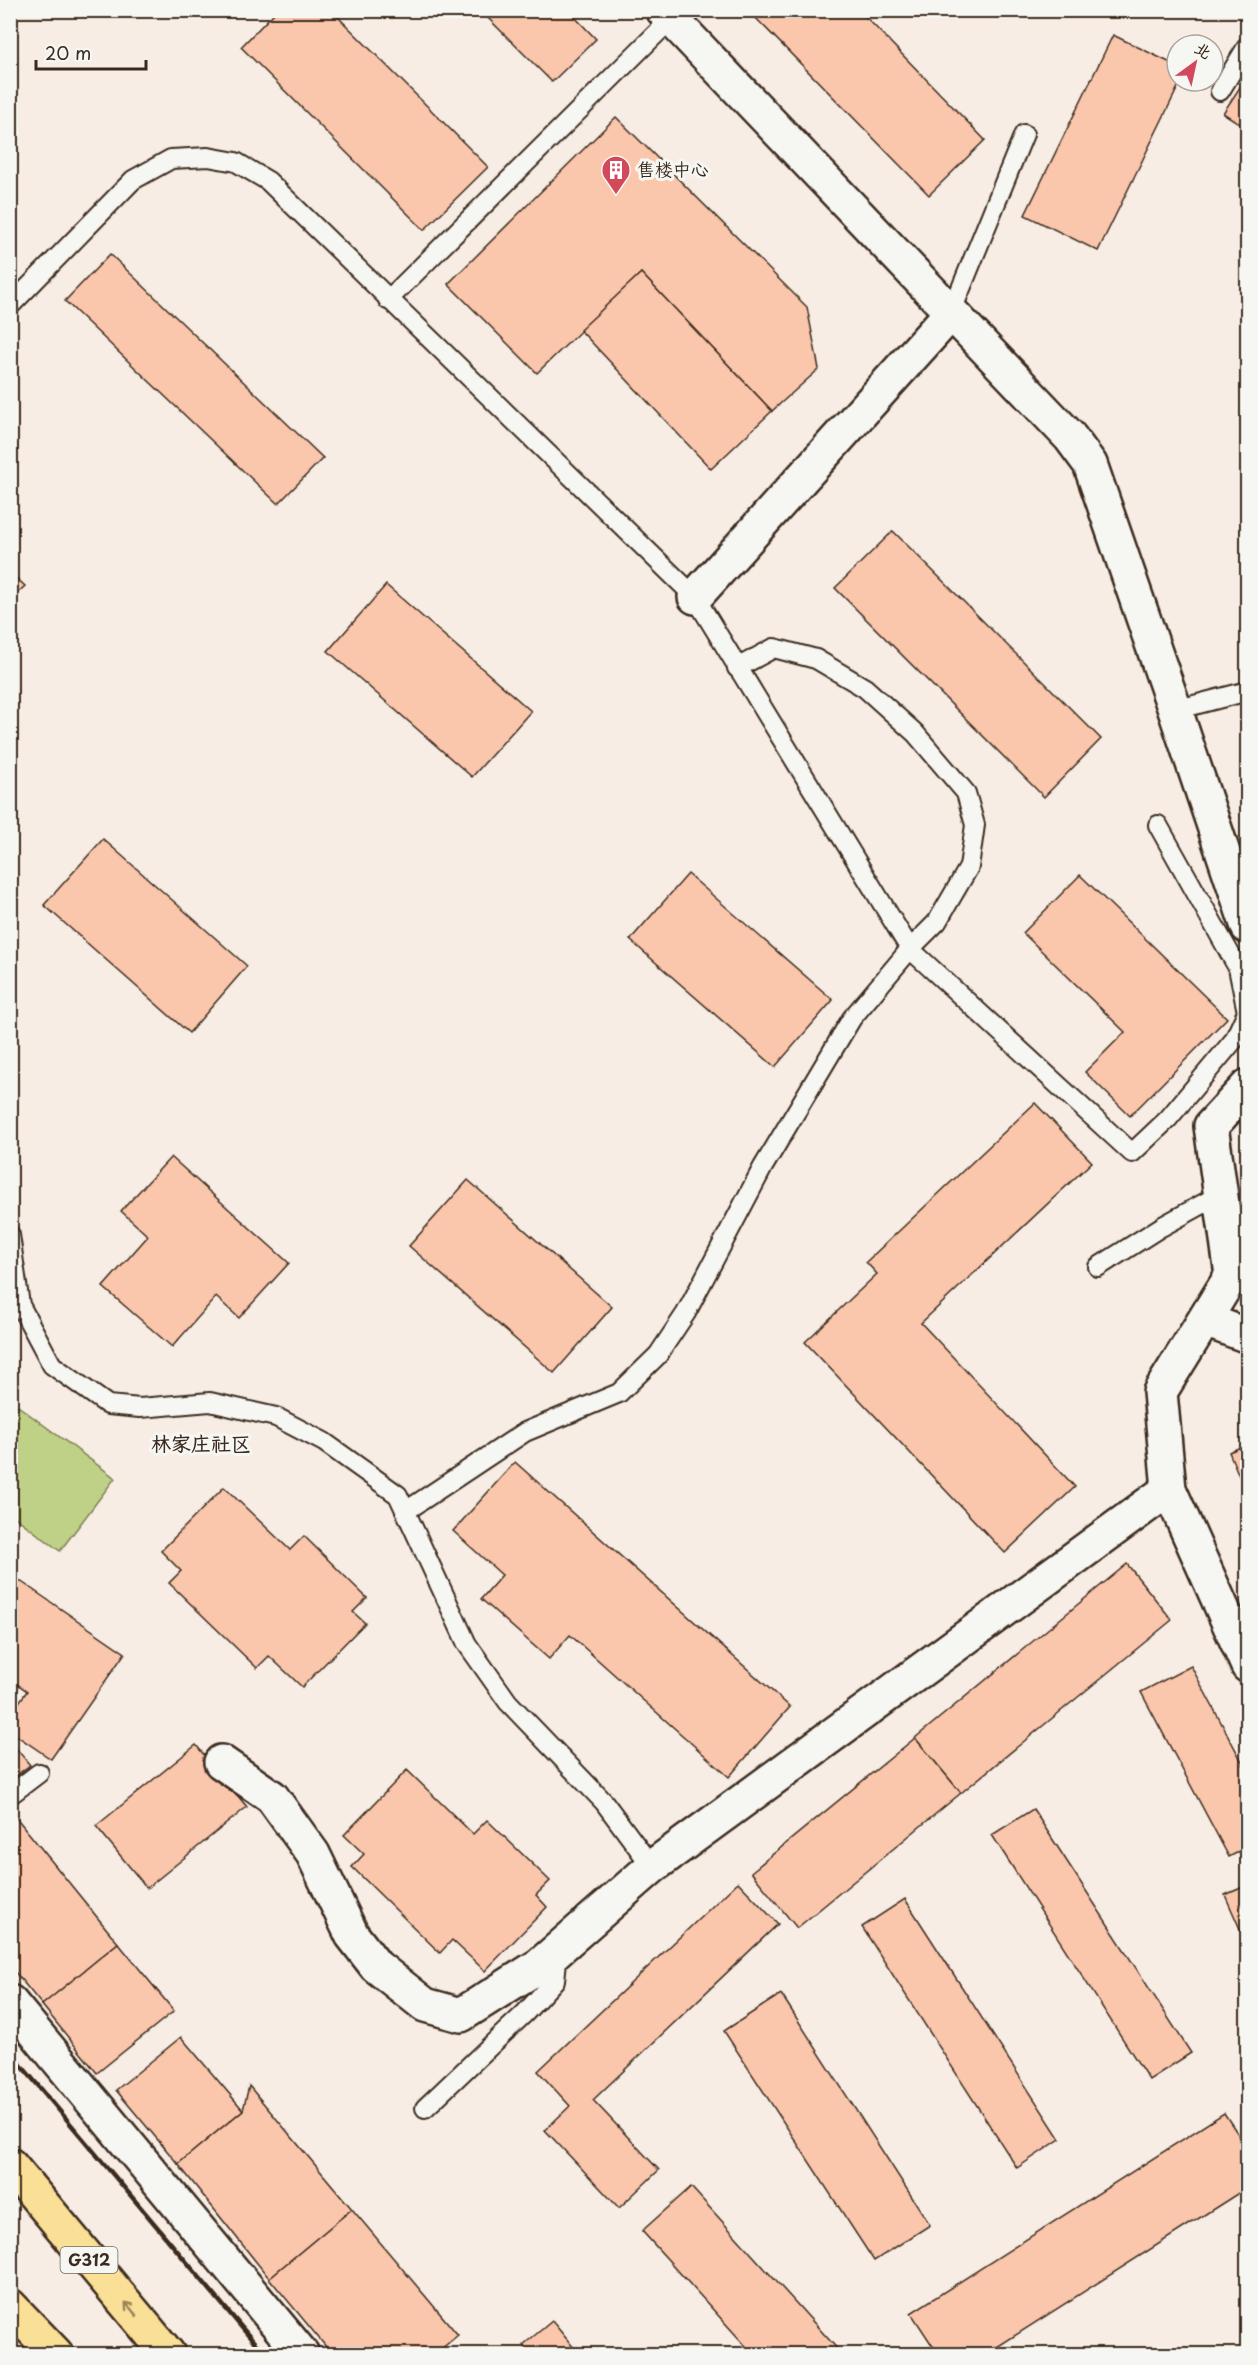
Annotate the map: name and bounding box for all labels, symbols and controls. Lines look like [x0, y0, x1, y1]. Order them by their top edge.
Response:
scale bar [36, 33, 146, 71]
north arrow [1165, 33, 1225, 93]
text: 北 [1190, 35, 1217, 64]
text: 20 m [45, 39, 91, 66]
building icon: 售楼中心 [600, 154, 632, 196]
place label: 售楼中心 [637, 155, 709, 182]
district label: 林家庄社区 [151, 1428, 251, 1458]
road number: G312 [60, 2247, 118, 2273]
one-way arrow [124, 2302, 137, 2318]

